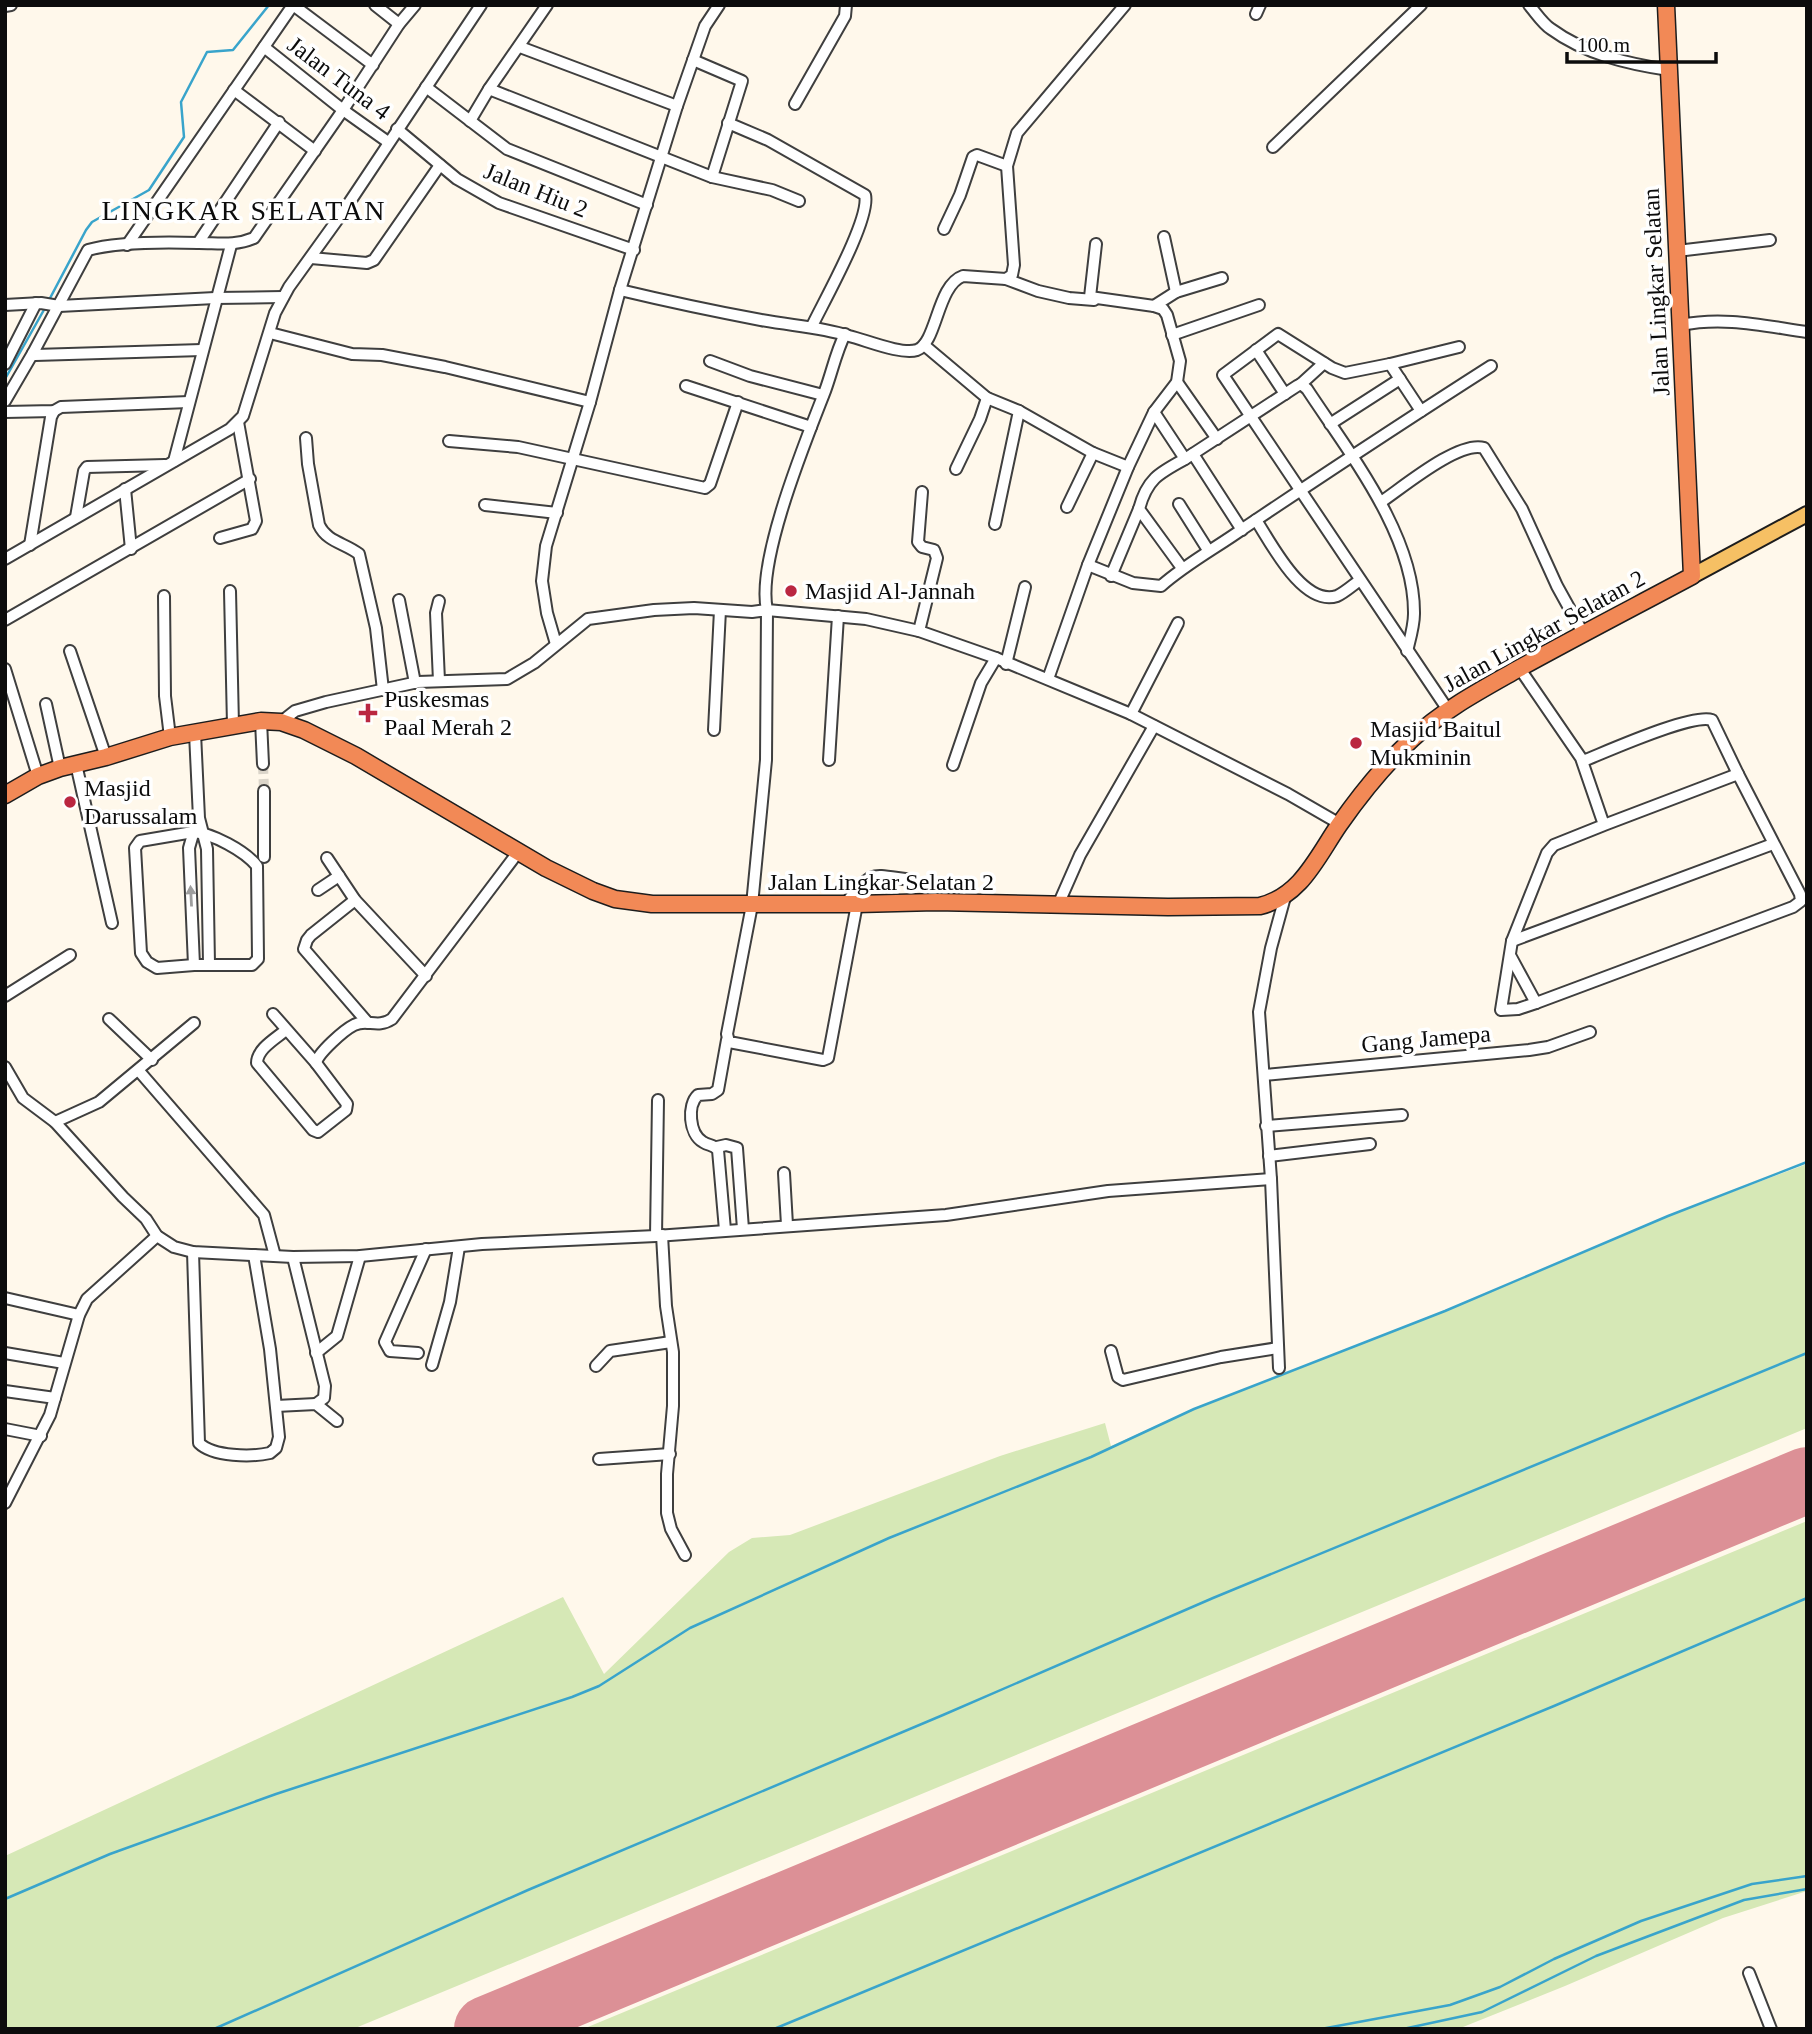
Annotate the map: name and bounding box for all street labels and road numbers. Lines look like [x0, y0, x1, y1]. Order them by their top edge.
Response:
street label: Jalan Tuna 4 [283, 31, 395, 125]
street label: Jalan Hiu 2 [480, 157, 592, 223]
street label: Jalan Lingkar Selatan [1638, 187, 1674, 397]
street label: Jalan Lingkar Selatan 2 [1439, 565, 1649, 697]
street label: Jalan Lingkar Selatan 2 [768, 869, 994, 895]
street label: Gang Jamepa [1360, 1020, 1492, 1058]

